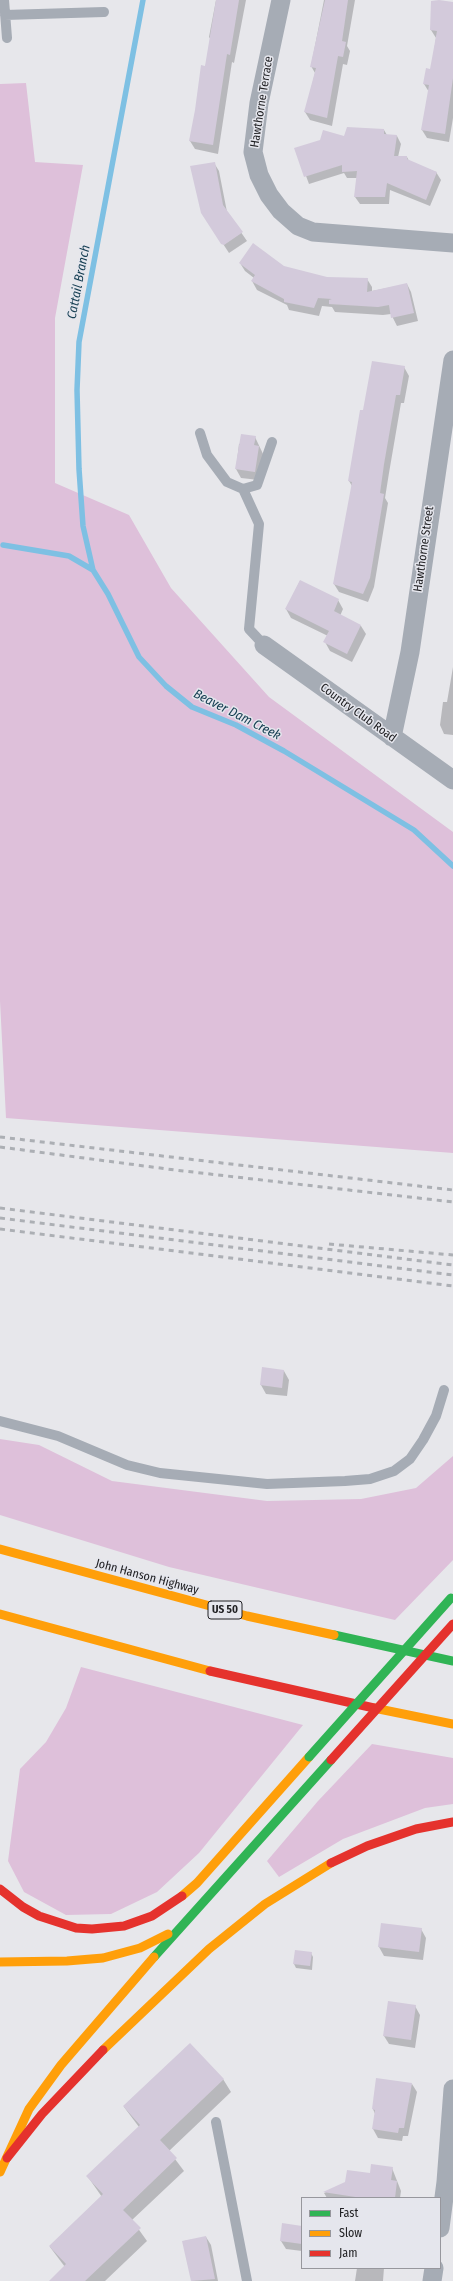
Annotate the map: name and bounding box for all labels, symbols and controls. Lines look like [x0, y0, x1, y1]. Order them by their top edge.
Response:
street label: Hawthorne Terrace [248, 55, 276, 149]
water label: Cattail Branch [64, 244, 94, 320]
street label: Hawthorne Street [411, 505, 437, 593]
street label: Country Club Road [317, 681, 399, 745]
water label: Beaver Dam Creek [191, 686, 283, 744]
street label: John Hanson Highway [94, 1556, 200, 1598]
road number: US 50 [208, 1601, 242, 1619]
legend [301, 2197, 441, 2269]
text: Fast [339, 2206, 358, 2220]
text: Slow [339, 2226, 362, 2240]
text: Jam [339, 2246, 357, 2260]

